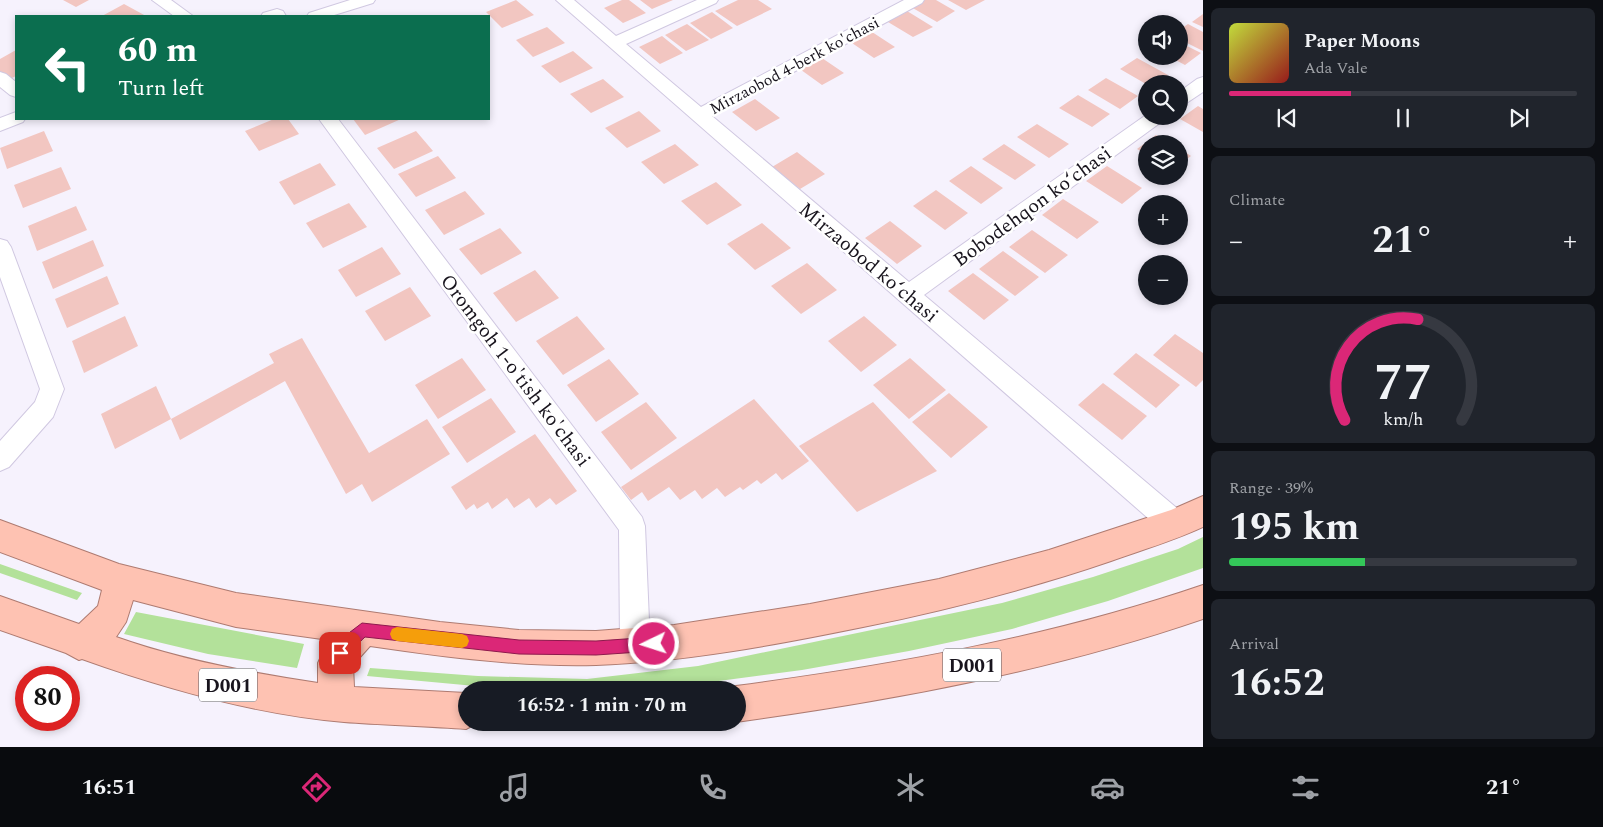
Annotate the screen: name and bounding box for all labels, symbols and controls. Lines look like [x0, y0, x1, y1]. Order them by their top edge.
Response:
street label: Mirzaobod 4-berk ko'chasi [705, 11, 884, 121]
map controls [1138, 15, 1188, 305]
button: sound [1138, 15, 1188, 65]
text: 60 m [118, 24, 198, 77]
text: Paper Moons [1304, 27, 1420, 56]
icon: left [35, 35, 100, 100]
text: Ada Vale [1304, 56, 1368, 80]
text: Turn left [118, 72, 204, 105]
button: search [1138, 75, 1188, 125]
icon: previous [1273, 104, 1301, 132]
icon: pause [1389, 104, 1417, 132]
icon: next [1505, 104, 1533, 132]
button: layers [1138, 135, 1188, 185]
street label: Bobodehqon koʻchasi [947, 139, 1118, 275]
text: Climate [1229, 188, 1285, 212]
street label: Mirzaobod koʻchasi [792, 195, 945, 330]
button: + [1138, 195, 1188, 245]
text: 21° [1372, 212, 1434, 270]
text: − [1229, 220, 1243, 263]
text: + [1563, 220, 1577, 263]
button: − [1138, 255, 1188, 305]
street label: Oromgoh 1-o'tish ko'chasi [433, 268, 598, 473]
text: 77 [1374, 344, 1432, 423]
text: km/h [1383, 406, 1423, 433]
text: Range · 39% [1229, 476, 1313, 500]
text: 195 km [1229, 499, 1360, 557]
position arrow [627, 617, 679, 669]
pin [319, 632, 361, 674]
text: Arrival [1229, 632, 1279, 656]
icon: arrive [326, 639, 354, 667]
road number: D001 [943, 648, 1001, 682]
text: 16:52 [1229, 655, 1324, 713]
speed limit sign: 80 [15, 666, 80, 731]
road number: D001 [199, 668, 257, 702]
text: 16:52 · 1 min · 70 m [517, 691, 687, 720]
icon: directions [299, 770, 334, 805]
icon: music [497, 770, 532, 805]
icon: phone [695, 770, 730, 805]
icon: climate [893, 770, 928, 805]
icon: car [1090, 770, 1125, 805]
icon: filters [1288, 770, 1323, 805]
text: 16:51 [81, 771, 137, 804]
text: 21° [1486, 771, 1522, 804]

